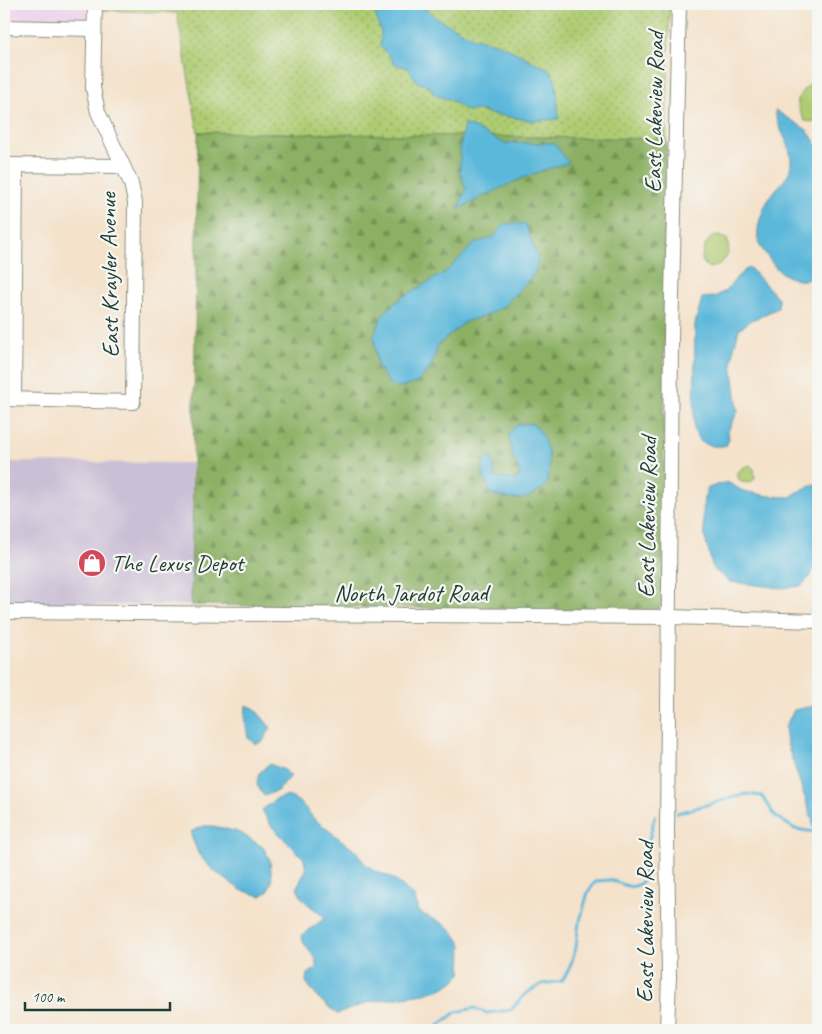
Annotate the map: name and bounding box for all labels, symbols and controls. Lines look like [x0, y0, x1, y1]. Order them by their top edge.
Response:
street label: East Lakeview Road [638, 28, 670, 193]
street label: East Krayler Avenue [93, 190, 125, 358]
street label: East Lakeview Road [631, 433, 663, 598]
shop icon: The Lexus Depot [77, 548, 107, 578]
place label: The Lexus Depot [111, 548, 246, 578]
street label: North Jardot Road [334, 578, 491, 608]
street label: East Lakeview Road [630, 838, 660, 1003]
scale bar [25, 979, 170, 1011]
text: 100 m [32, 988, 66, 1007]

